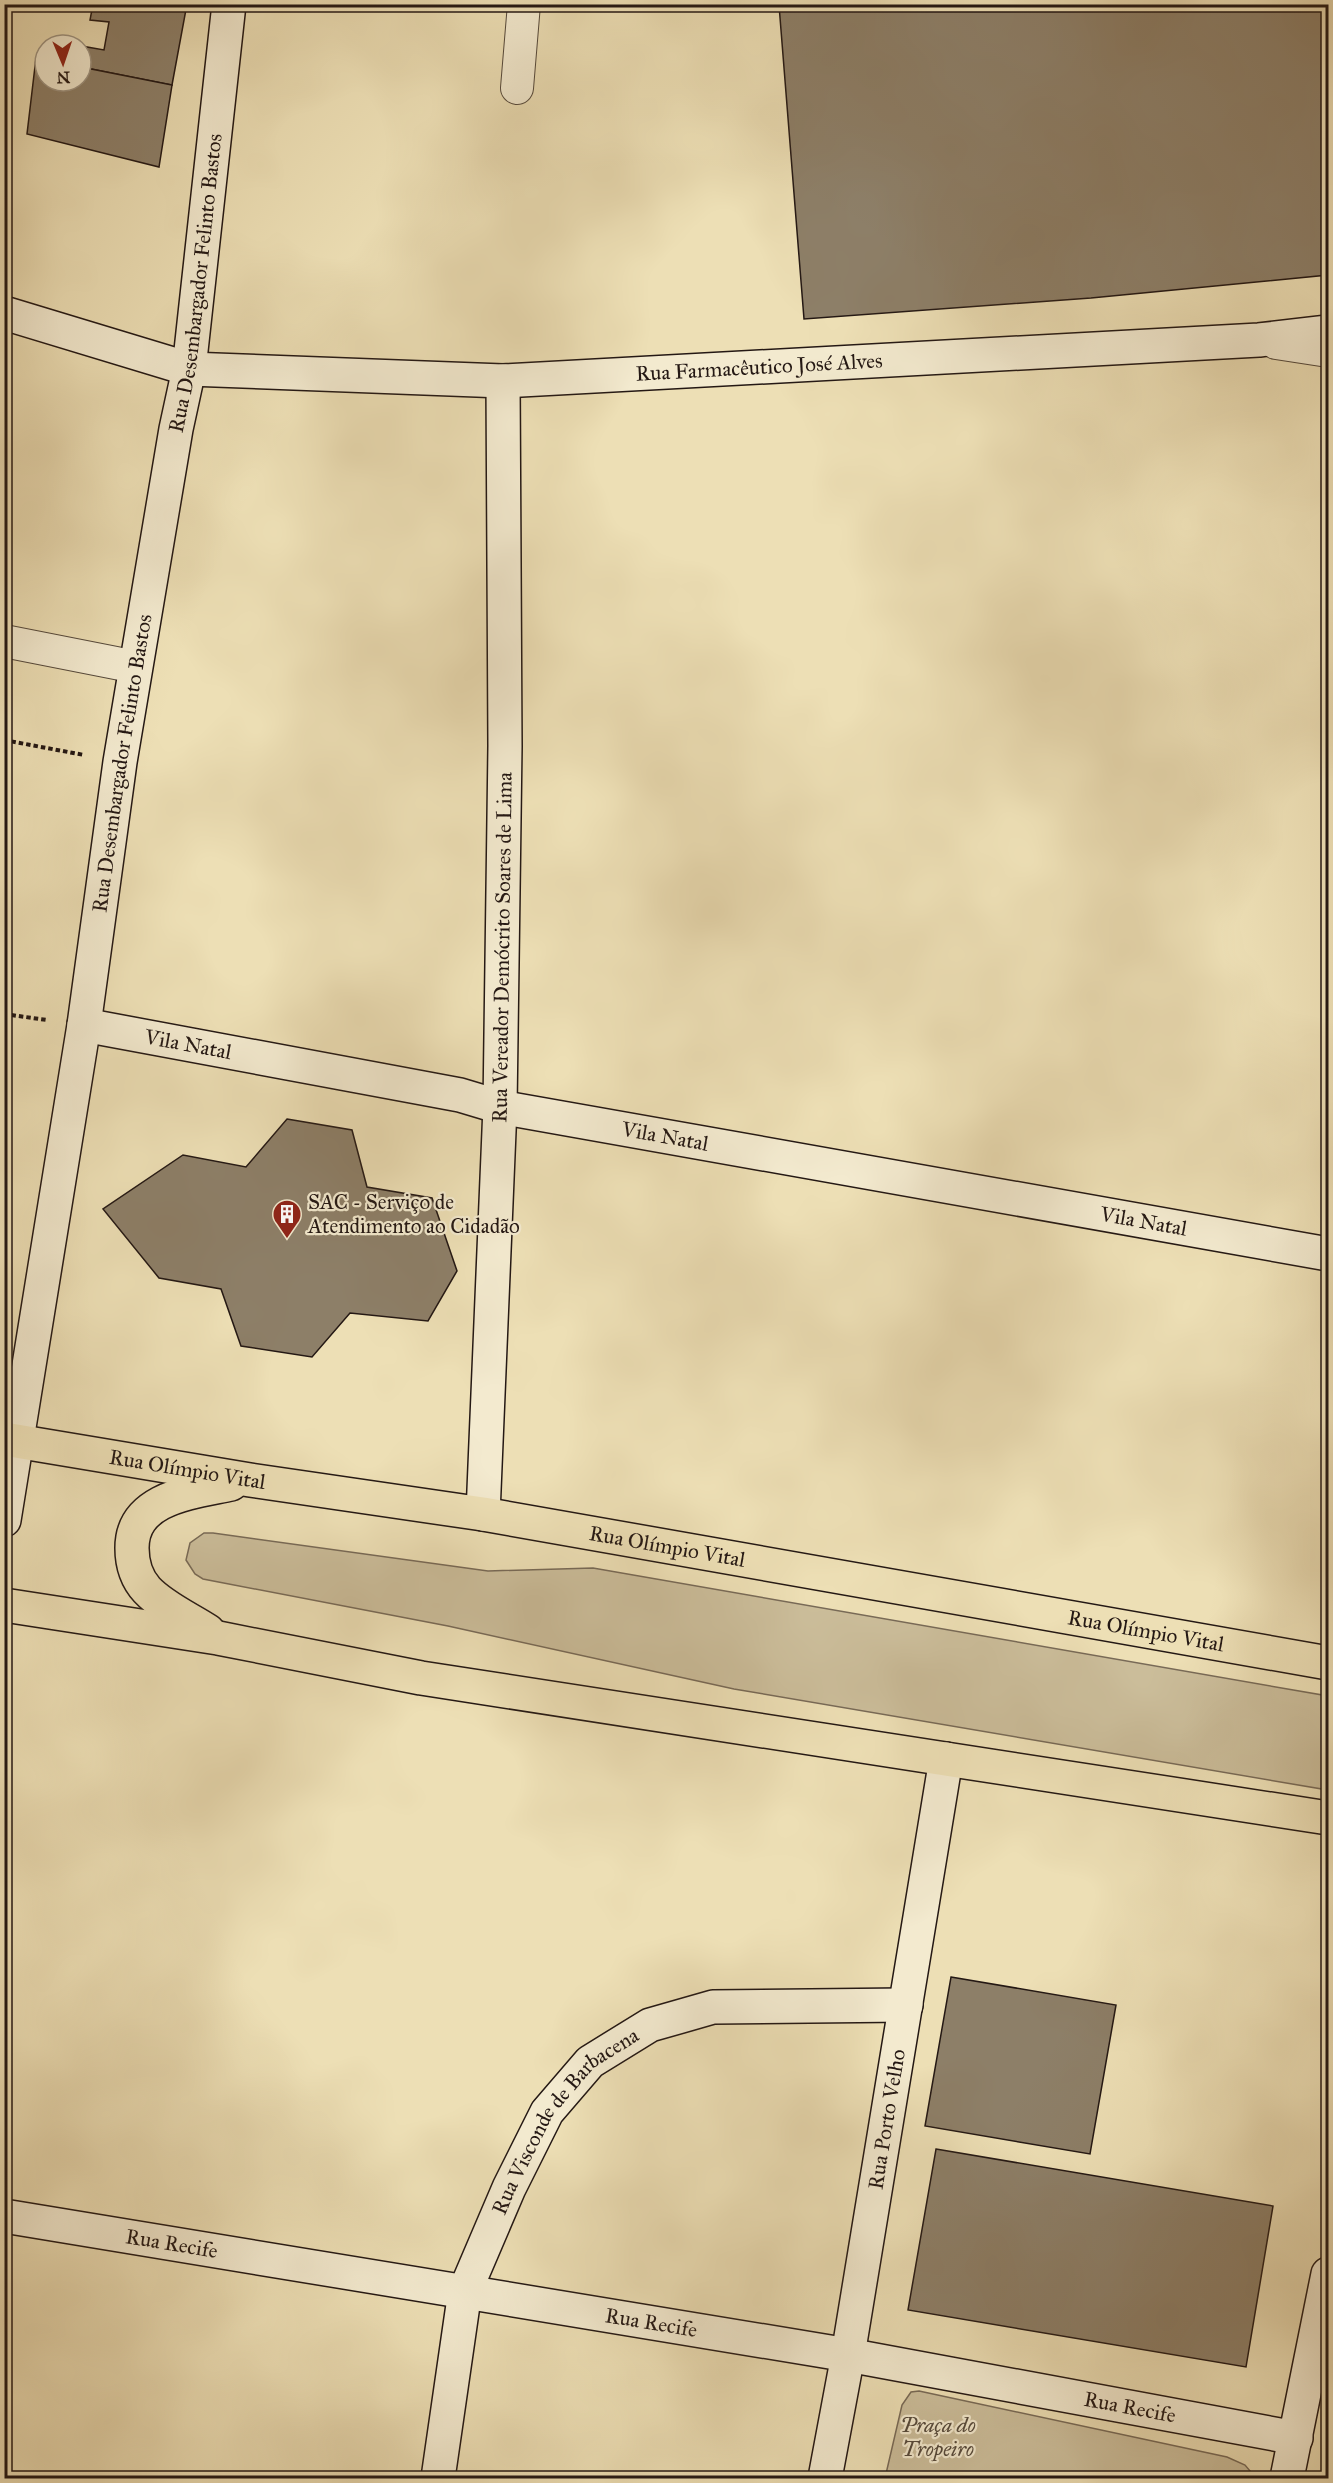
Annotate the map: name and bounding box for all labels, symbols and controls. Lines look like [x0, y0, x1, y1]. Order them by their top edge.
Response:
north arrow [33, 33, 93, 93]
text: N [56, 68, 71, 87]
street label: Rua Desembargador Felinto Bastos [163, 132, 228, 435]
street label: Rua Farmacêutico José Alves [635, 347, 883, 387]
street label: Rua Desembargador Felinto Bastos [87, 612, 158, 914]
street label: Rua Vereador Demócrito Soares de Lima [486, 772, 518, 1123]
street label: Vila Natal [142, 1023, 234, 1065]
street label: Vila Natal [619, 1116, 711, 1157]
place label: SAC - Serviço de Atendimento ao Cidadão [307, 1189, 520, 1239]
building icon: SAC - Serviço de Atendimento ao Cidadão [271, 1198, 303, 1240]
street label: Vila Natal [1097, 1201, 1189, 1242]
street label: Rua Olímpio Vital [107, 1444, 268, 1495]
street label: Rua Olímpio Vital [587, 1520, 748, 1573]
street label: Rua Olímpio Vital [1066, 1604, 1226, 1657]
street label: Rua Visconde de Barbacena [486, 2022, 644, 2219]
street label: Rua Porto Velho [862, 2047, 911, 2191]
street label: Rua Recife [124, 2223, 220, 2264]
street label: Rua Recife [603, 2302, 699, 2343]
street label: Rua Recife [1082, 2386, 1178, 2429]
park label: Praça do Tropeiro [900, 2412, 976, 2462]

